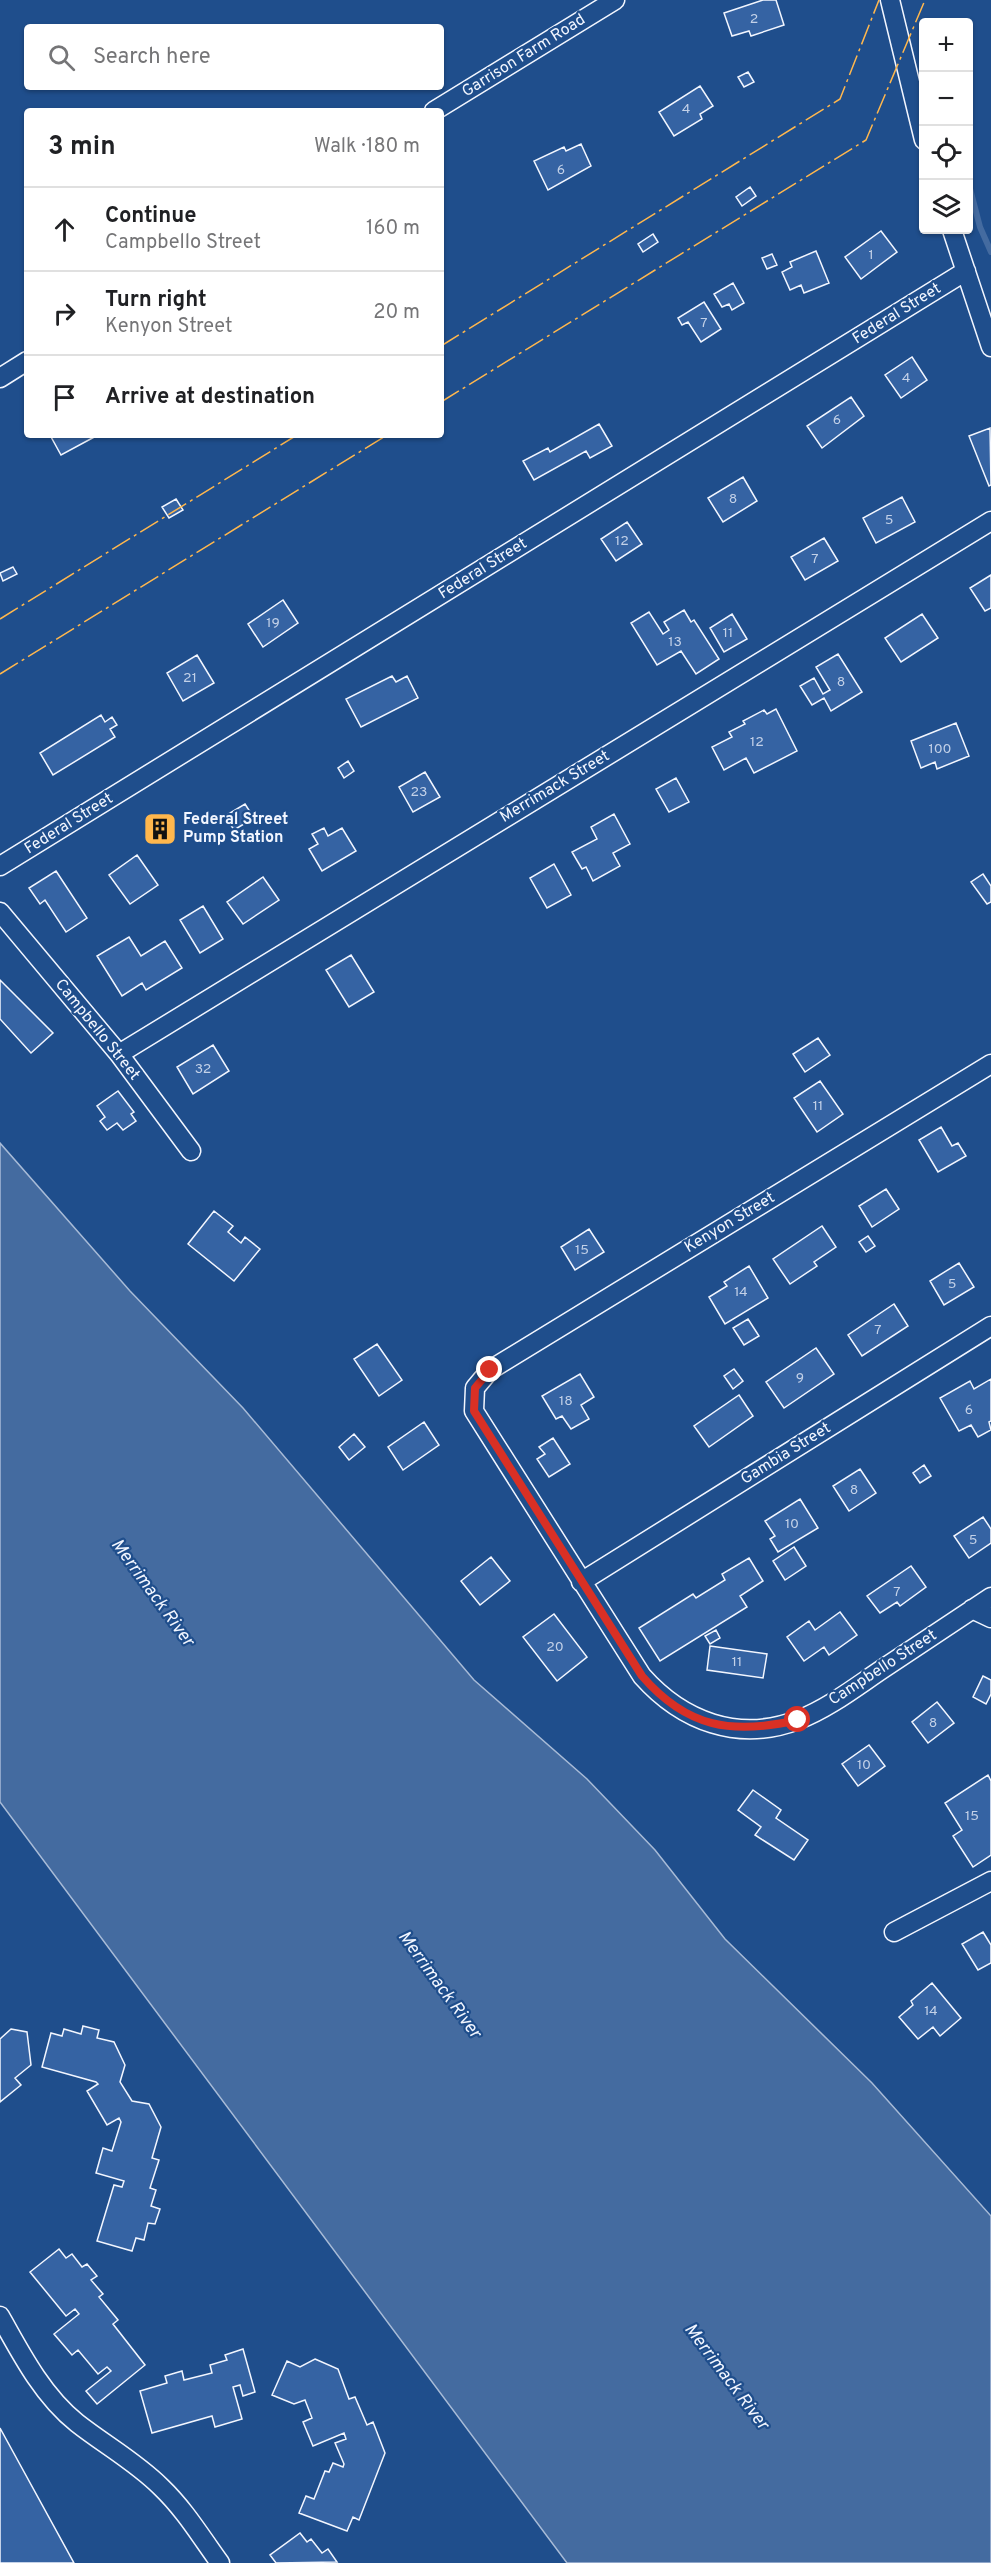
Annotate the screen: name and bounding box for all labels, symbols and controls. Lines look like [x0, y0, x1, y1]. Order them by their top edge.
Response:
street label: Garrison Farm Road [459, 10, 589, 102]
house number: 2 [750, 11, 758, 28]
map controls [919, 18, 973, 234]
button: + [919, 18, 973, 72]
search box [24, 24, 444, 90]
icon: search [45, 41, 78, 74]
text: Search here [93, 44, 211, 71]
button: − [919, 72, 973, 126]
house number: 4 [682, 101, 690, 118]
button: locate [919, 126, 973, 180]
text: 3 min [48, 131, 116, 164]
text: Walk · 180 m [314, 134, 420, 160]
house number: 6 [557, 162, 565, 179]
button: layers [919, 180, 973, 234]
text: Continue [105, 203, 196, 230]
icon: ahead [48, 213, 81, 246]
text: 160 m [366, 216, 420, 242]
text: Campbello Street [105, 230, 261, 256]
house number: 1 [868, 247, 874, 264]
street label: Federal Street [849, 279, 945, 349]
text: Turn right [105, 287, 207, 314]
icon: right [48, 297, 81, 330]
text: 20 m [373, 300, 420, 326]
text: Kenyon Street [105, 314, 232, 340]
house number: 7 [700, 315, 708, 332]
house number: 4 [902, 370, 910, 387]
icon: arrive [48, 381, 81, 414]
text: Arrive at destination [105, 384, 315, 411]
house number: 6 [833, 412, 841, 429]
house number: 8 [729, 491, 737, 508]
house number: 5 [885, 512, 893, 529]
house number: 12 [615, 533, 629, 550]
street label: Federal Street [435, 534, 531, 604]
house number: 7 [811, 551, 819, 568]
house number: 19 [266, 615, 280, 632]
house number: 11 [723, 625, 733, 642]
house number: 13 [668, 634, 682, 651]
house number: 21 [183, 670, 197, 687]
house number: 8 [837, 674, 845, 691]
house number: 12 [750, 734, 764, 751]
house number: 100 [928, 741, 952, 758]
street label: Merrimack Street [496, 746, 614, 828]
house number: 23 [411, 784, 428, 801]
street label: Federal Street [21, 789, 117, 859]
place label: Federal Street Pump Station [183, 810, 288, 848]
building icon: Federal Street Pump Station [142, 811, 178, 847]
street label: Campbello Street [50, 975, 144, 1085]
house number: 32 [195, 1061, 211, 1078]
house number: 11 [813, 1098, 823, 1115]
street label: Kenyon Street [681, 1188, 779, 1258]
house number: 15 [575, 1242, 589, 1259]
house number: 5 [948, 1276, 956, 1293]
house number: 14 [734, 1284, 748, 1301]
house number: 7 [874, 1322, 882, 1339]
route end [476, 1356, 502, 1382]
house number: 9 [796, 1370, 804, 1387]
house number: 18 [559, 1393, 573, 1410]
house number: 6 [965, 1402, 973, 1419]
street label: Gambia Street [737, 1418, 835, 1490]
house number: 8 [850, 1482, 858, 1499]
house number: 10 [785, 1516, 799, 1533]
house number: 5 [969, 1532, 977, 1549]
water label: Merrimack River [105, 1535, 200, 1653]
house number: 7 [893, 1584, 901, 1601]
street label: Campbello Street [825, 1626, 941, 1710]
house number: 20 [546, 1639, 564, 1656]
house number: 11 [732, 1654, 742, 1671]
route start [784, 1706, 810, 1732]
house number: 8 [929, 1715, 937, 1732]
house number: 10 [857, 1757, 871, 1774]
house number: 15 [965, 1808, 979, 1825]
water label: Merrimack River [392, 1927, 487, 2045]
house number: 14 [924, 2003, 938, 2020]
water label: Merrimack River [678, 2319, 775, 2437]

